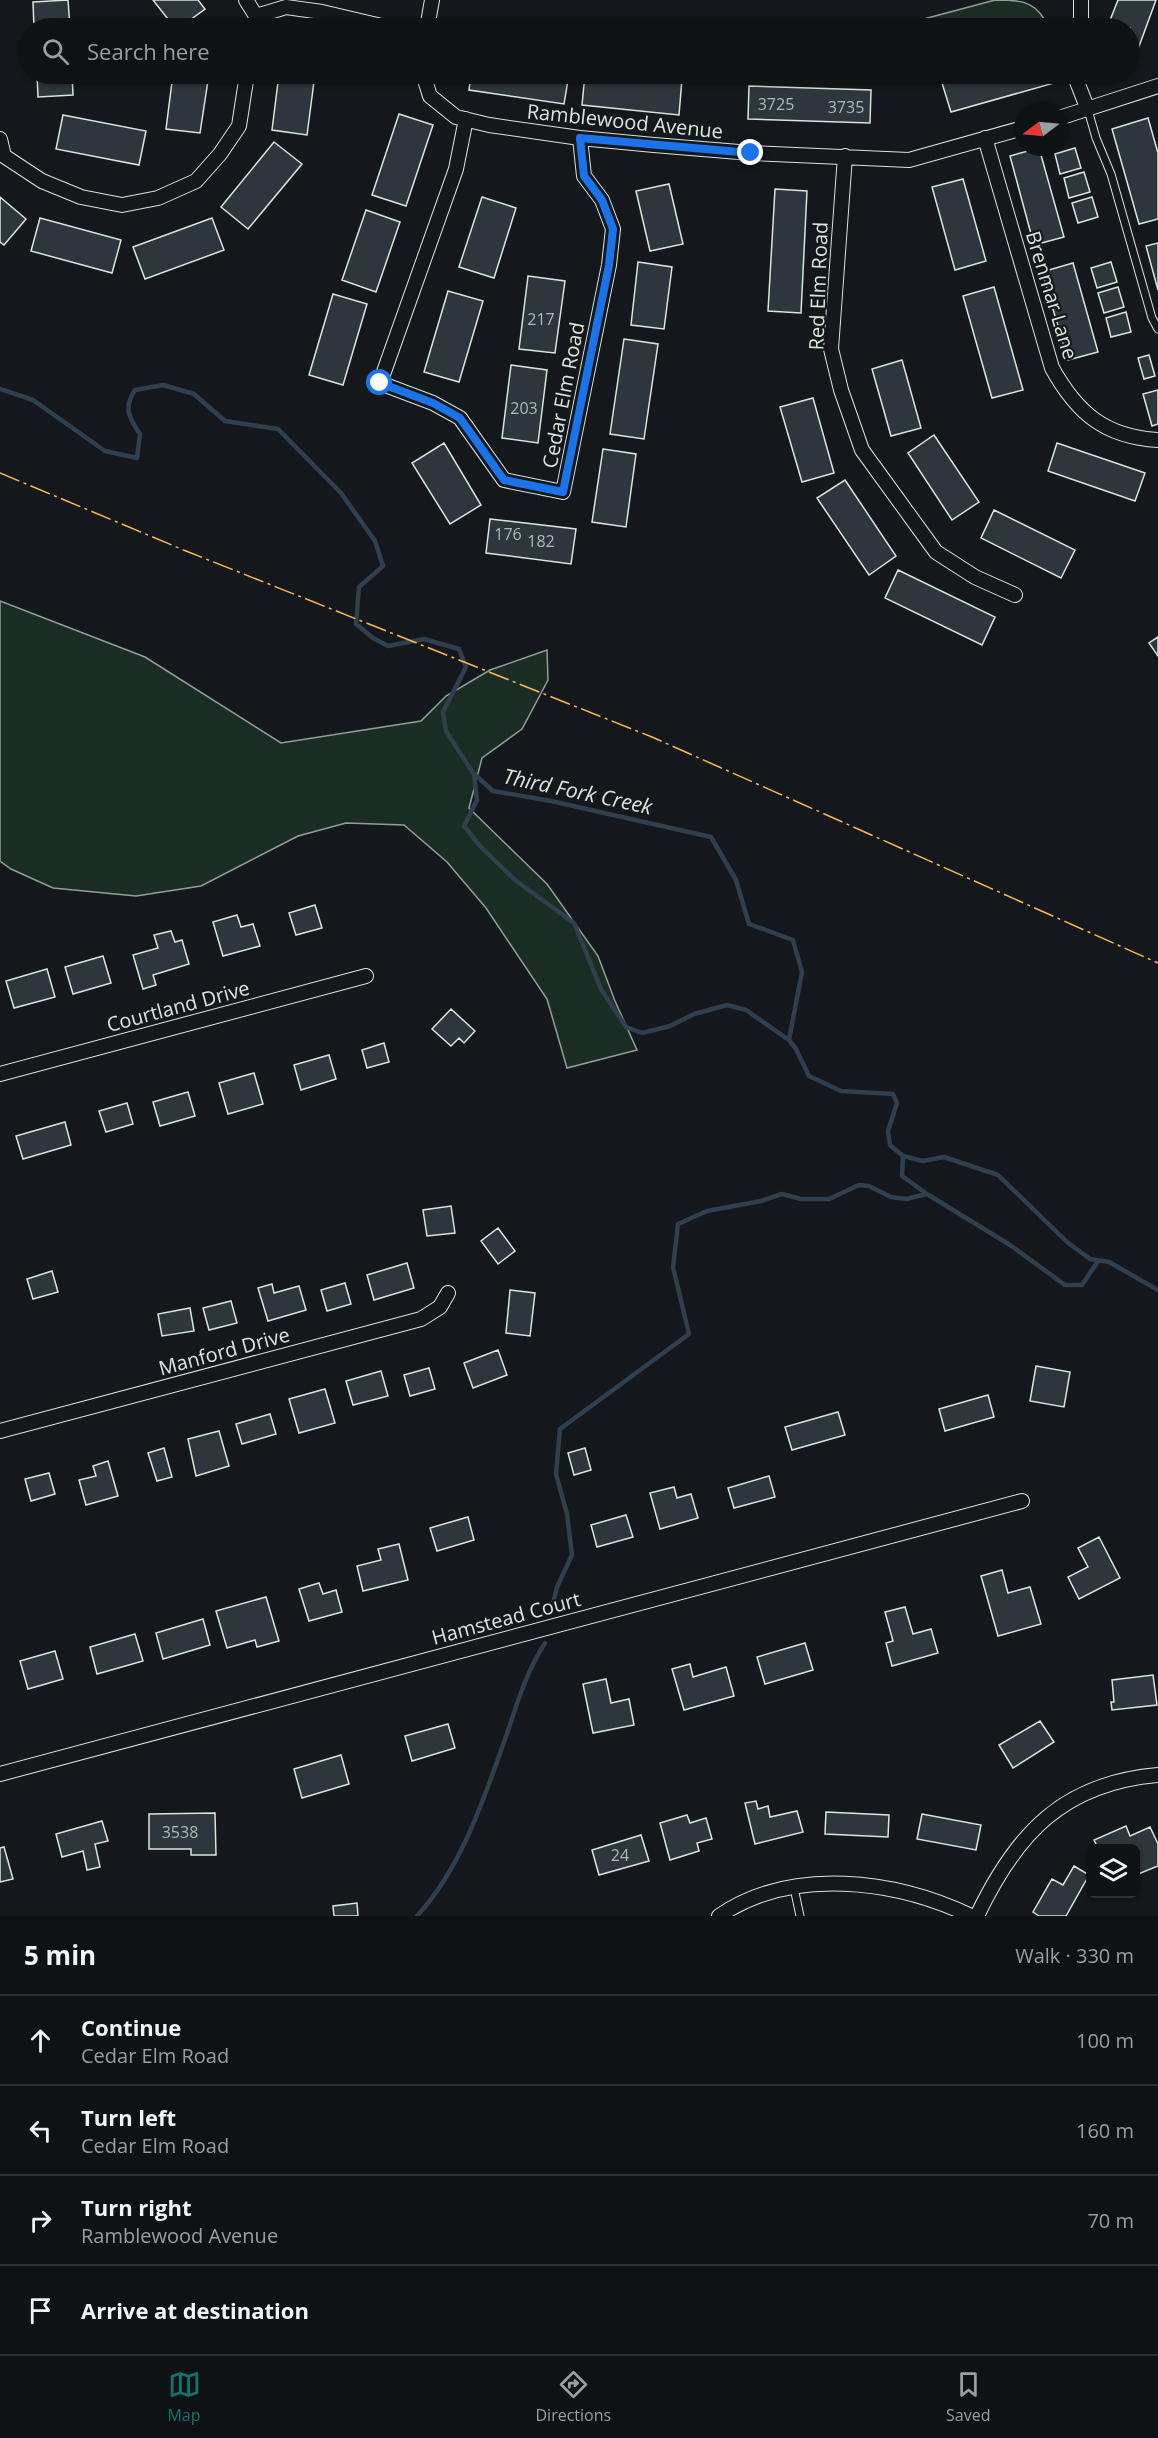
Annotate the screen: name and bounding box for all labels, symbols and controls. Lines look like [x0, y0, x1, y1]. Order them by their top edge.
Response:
search box [18, 18, 1140, 84]
icon: search [39, 35, 72, 68]
text: Search here [87, 36, 210, 66]
house number: 3725 [758, 93, 794, 115]
house number: 3735 [828, 96, 864, 118]
street label: Ramblewood Avenue [526, 97, 724, 145]
north arrow [1014, 102, 1068, 156]
route end [737, 139, 763, 165]
street label: Red Elm Road [802, 221, 834, 351]
street label: Brenmar Lane [1020, 228, 1084, 362]
house number: 217 [527, 308, 555, 330]
street label: Cedar Elm Road [536, 320, 590, 470]
route start [366, 369, 392, 395]
house number: 203 [510, 397, 538, 419]
house number: 176 [494, 523, 522, 545]
house number: 182 [527, 530, 555, 552]
water label: Third Fork Creek [501, 762, 656, 821]
street label: Courtland Drive [104, 974, 252, 1038]
street label: Manford Drive [155, 1321, 293, 1381]
street label: Hamstead Court [429, 1585, 583, 1651]
house number: 3538 [162, 1821, 198, 1843]
house number: 24 [611, 1844, 629, 1866]
map controls [1086, 1844, 1140, 1898]
button: layers [1086, 1844, 1140, 1898]
text: 5 min [24, 1937, 96, 1973]
text: Walk · 330 m [1015, 1942, 1134, 1969]
text: Continue [81, 2012, 181, 2042]
icon: ahead [24, 2024, 57, 2057]
text: 100 m [1076, 2027, 1134, 2054]
text: Cedar Elm Road [81, 2042, 229, 2069]
text: Turn left [81, 2102, 176, 2132]
icon: left [24, 2114, 57, 2147]
text: 160 m [1076, 2117, 1134, 2144]
text: Cedar Elm Road [81, 2132, 229, 2159]
text: Turn right [81, 2192, 192, 2222]
icon: right [24, 2204, 57, 2237]
text: 70 m [1087, 2207, 1134, 2234]
text: Ramblewood Avenue [81, 2222, 278, 2249]
icon: arrive [24, 2294, 57, 2327]
text: Arrive at destination [81, 2295, 309, 2325]
tab: Map [167, 2368, 201, 2426]
tab: Directions [535, 2368, 611, 2426]
tab: Saved [946, 2368, 991, 2426]

